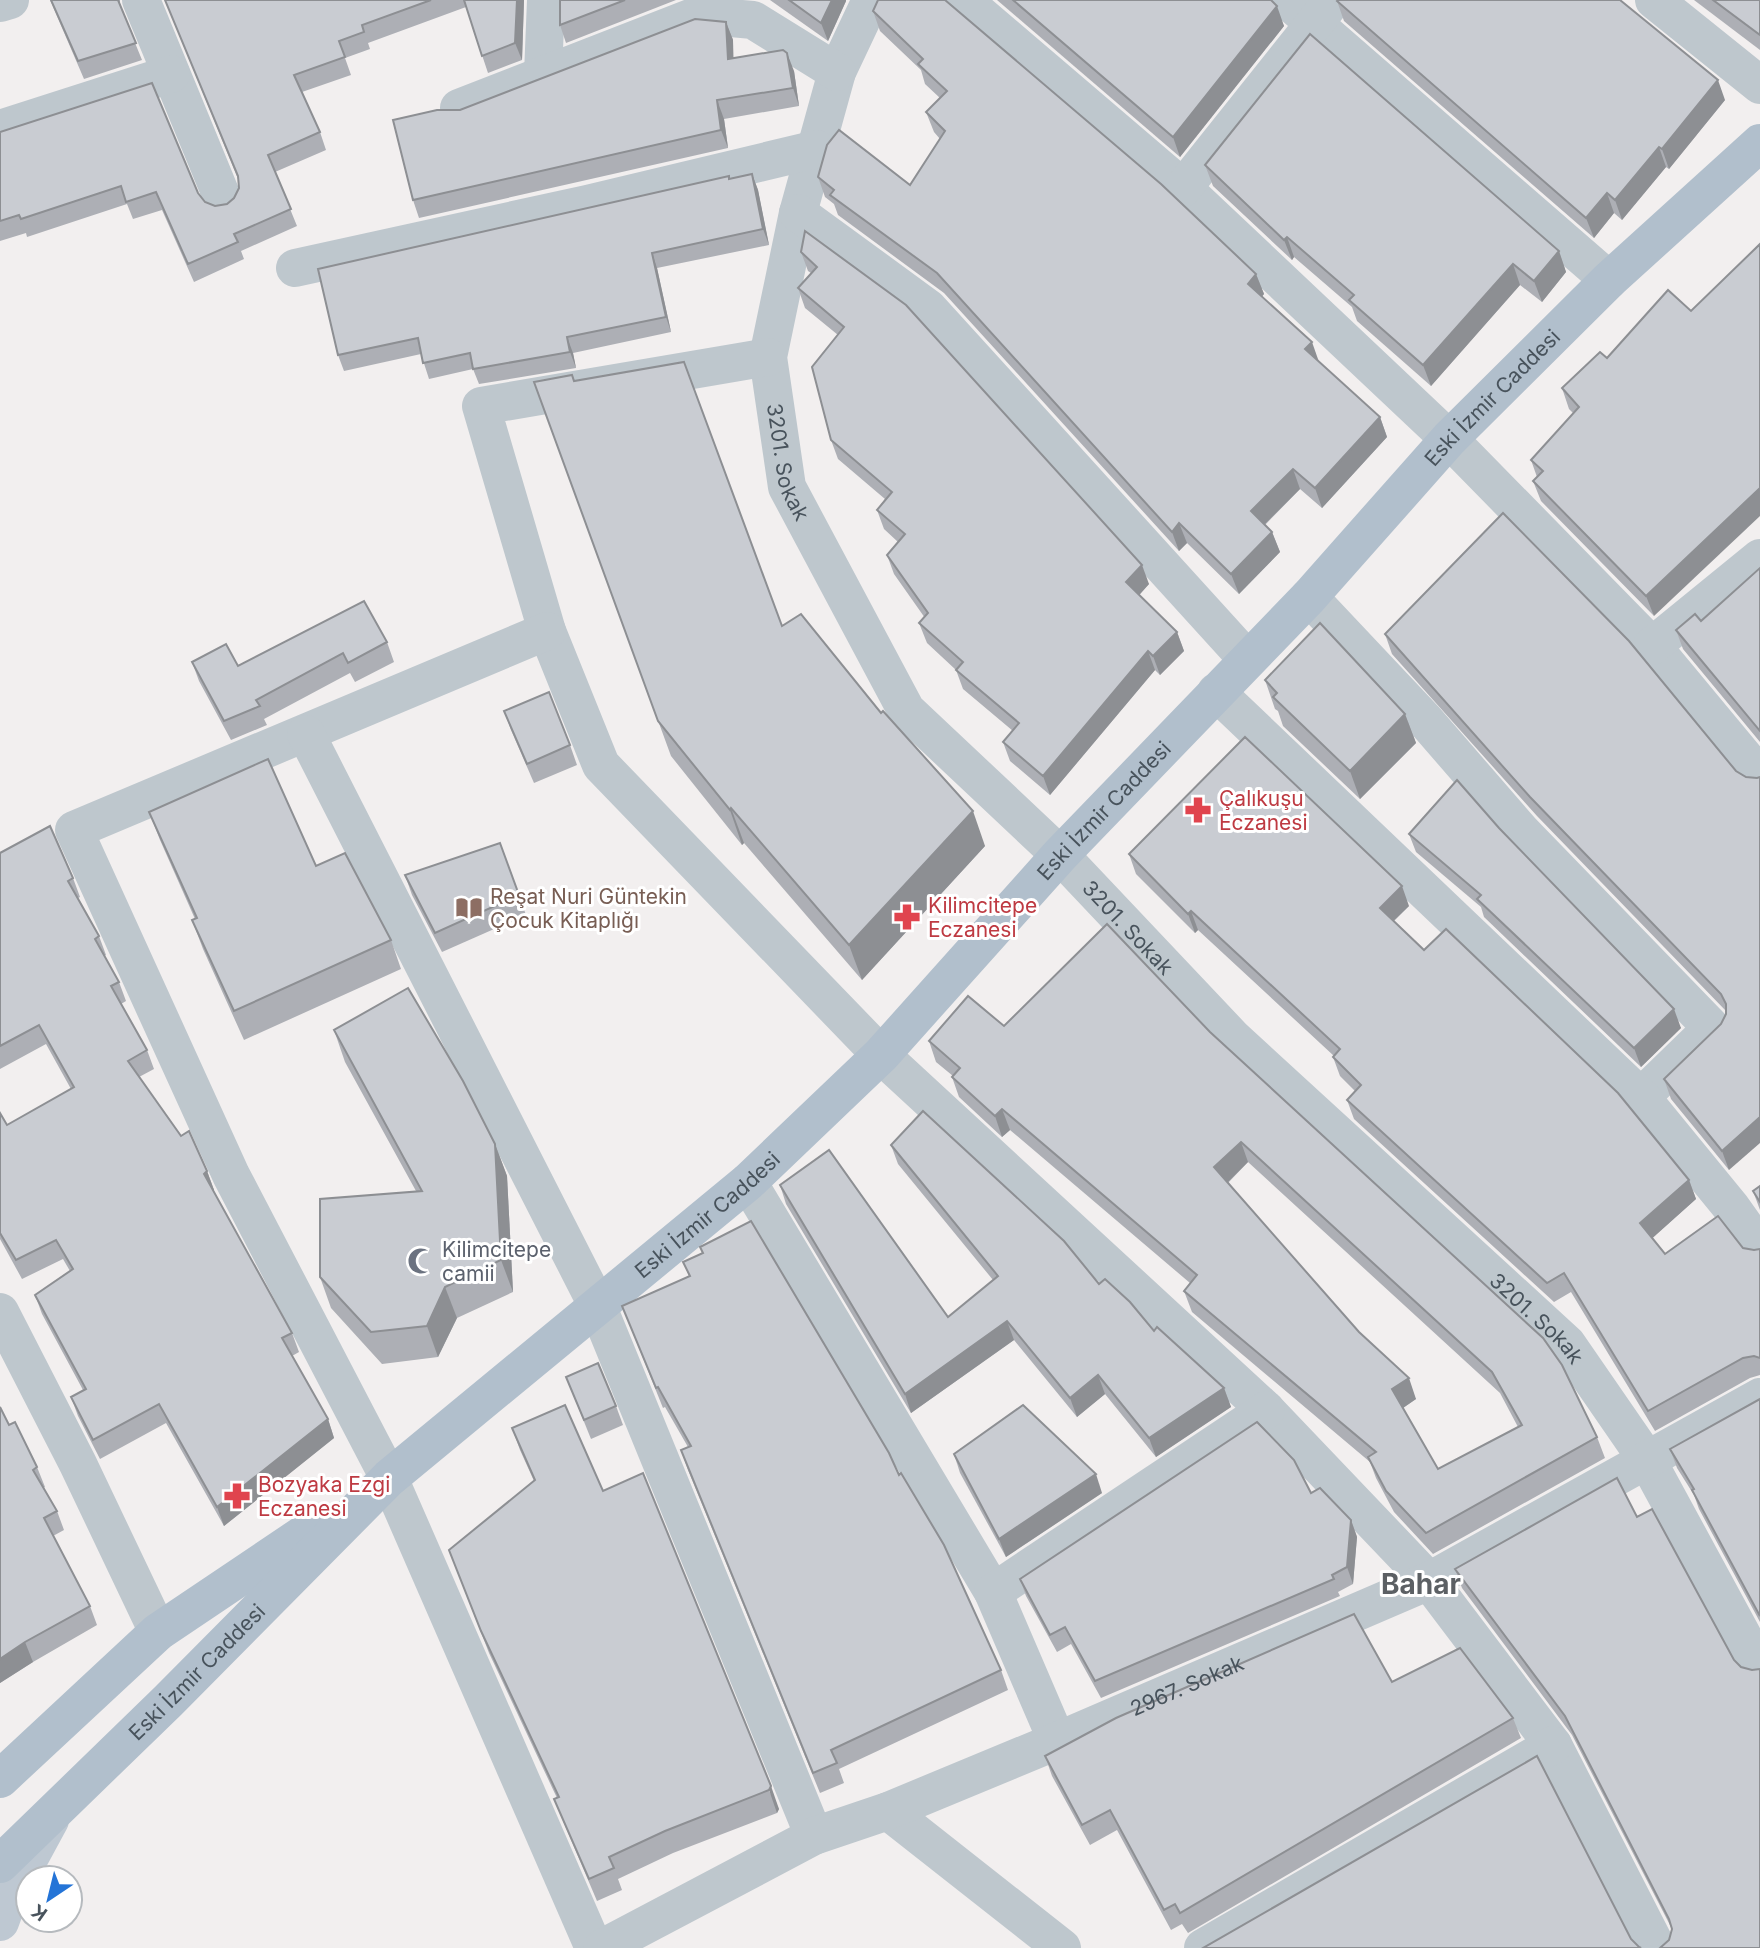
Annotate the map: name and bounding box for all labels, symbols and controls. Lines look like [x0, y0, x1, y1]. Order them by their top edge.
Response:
street label: Eski İzmir Caddesi [1419, 324, 1565, 471]
street label: 3201. Sokak [762, 401, 815, 525]
street label: Eski İzmir Caddesi [1032, 736, 1176, 885]
place label: Çalıkuşu Eczanesi [1219, 786, 1308, 835]
pharmacy icon: Çalıkuşu Eczanesi [1183, 795, 1213, 825]
street label: 3201. Sokak [1078, 875, 1179, 980]
place label: Reşat Nuri Güntekin Çocuk Kitaplığı [490, 884, 687, 933]
library icon: Reşat Nuri Güntekin Çocuk Kitaplığı [454, 893, 484, 923]
place label: Kilimcitepe Eczanesi [928, 893, 1037, 942]
pharmacy icon: Kilimcitepe Eczanesi [892, 902, 922, 932]
street label: Eski İzmir Caddesi [629, 1146, 785, 1283]
place label: Kilimcitepe camii [442, 1237, 551, 1286]
mosque icon: Kilimcitepe camii [406, 1246, 436, 1276]
street label: 3201. Sokak [1485, 1267, 1589, 1369]
place label: Bozyaka Ezgi Eczanesi [258, 1472, 390, 1521]
pharmacy icon: Bozyaka Ezgi Eczanesi [222, 1481, 252, 1511]
district label: Bahar [1381, 1567, 1461, 1601]
street label: Eski İzmir Caddesi [123, 1598, 270, 1745]
street label: 2967. Sokak [1126, 1650, 1248, 1721]
north arrow [14, 1864, 84, 1934]
text: K [27, 1899, 52, 1926]

